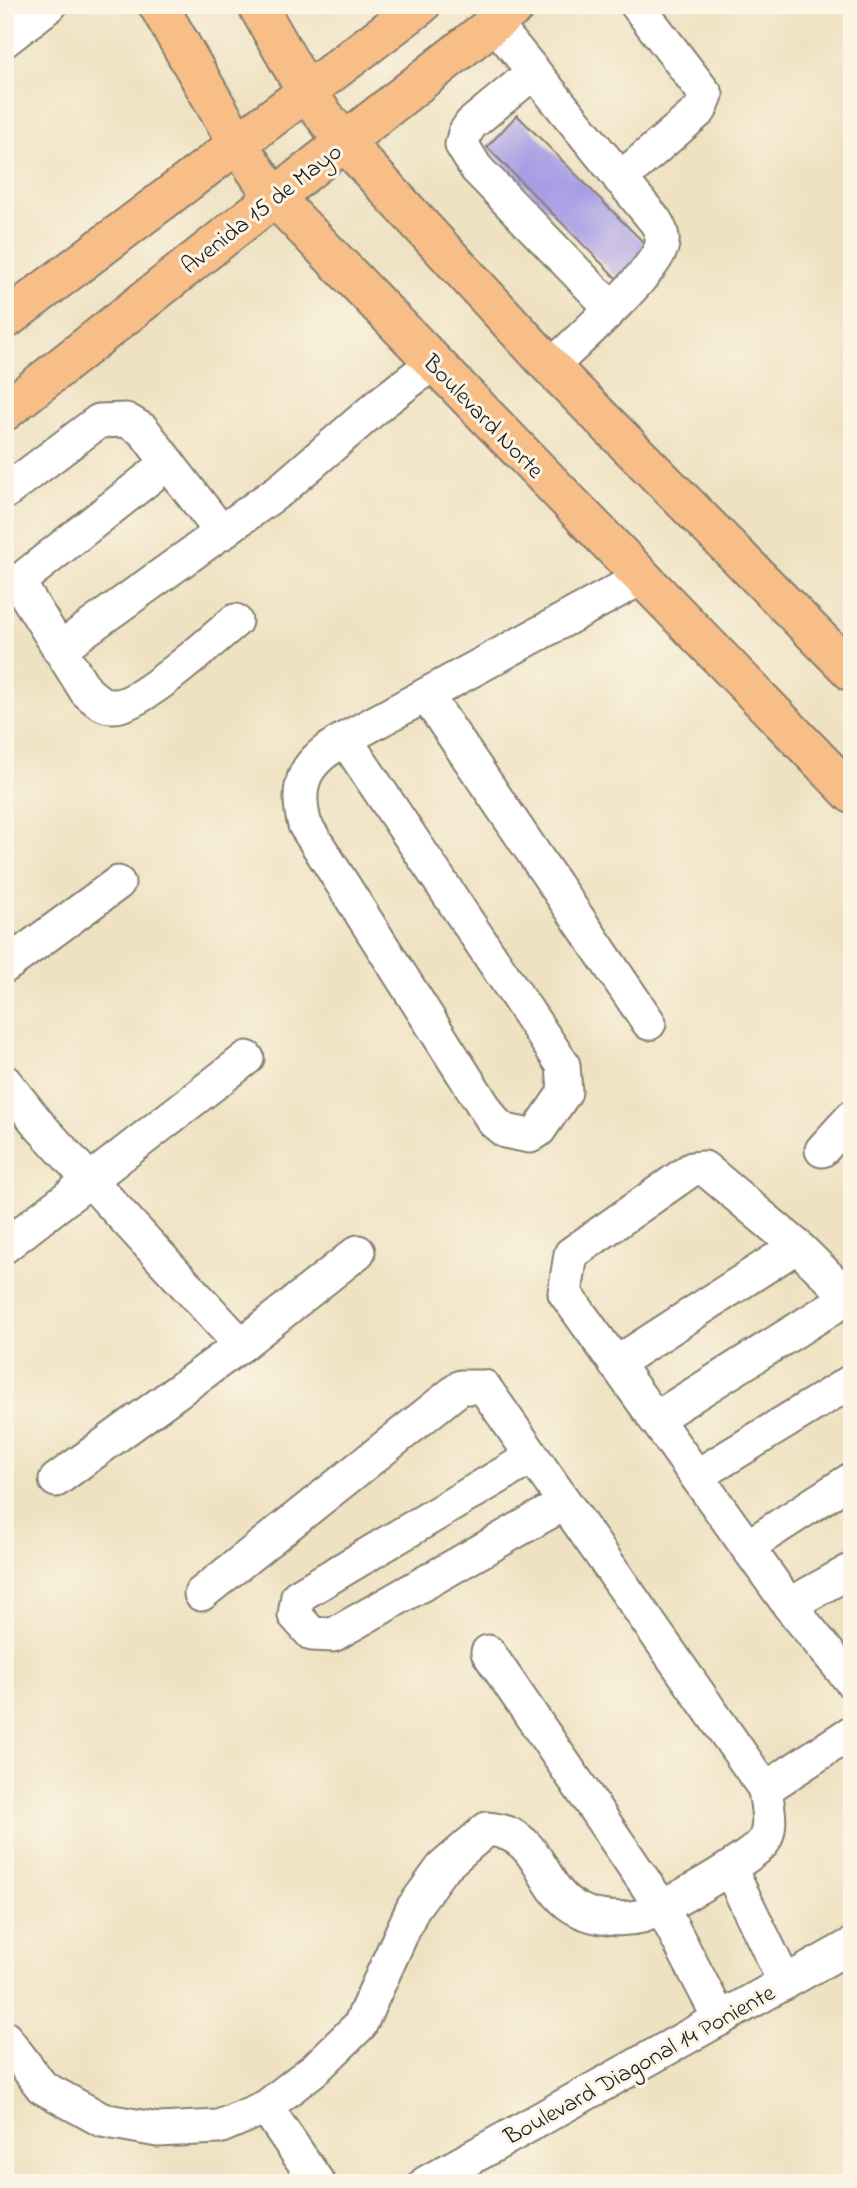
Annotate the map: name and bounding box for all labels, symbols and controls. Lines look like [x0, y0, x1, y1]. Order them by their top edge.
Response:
street label: Avenida 15 de Mayo [175, 136, 351, 285]
street label: Boulevard Norte [413, 347, 551, 488]
street label: Boulevard Diagonal 14 Poniente [497, 1977, 782, 2156]

